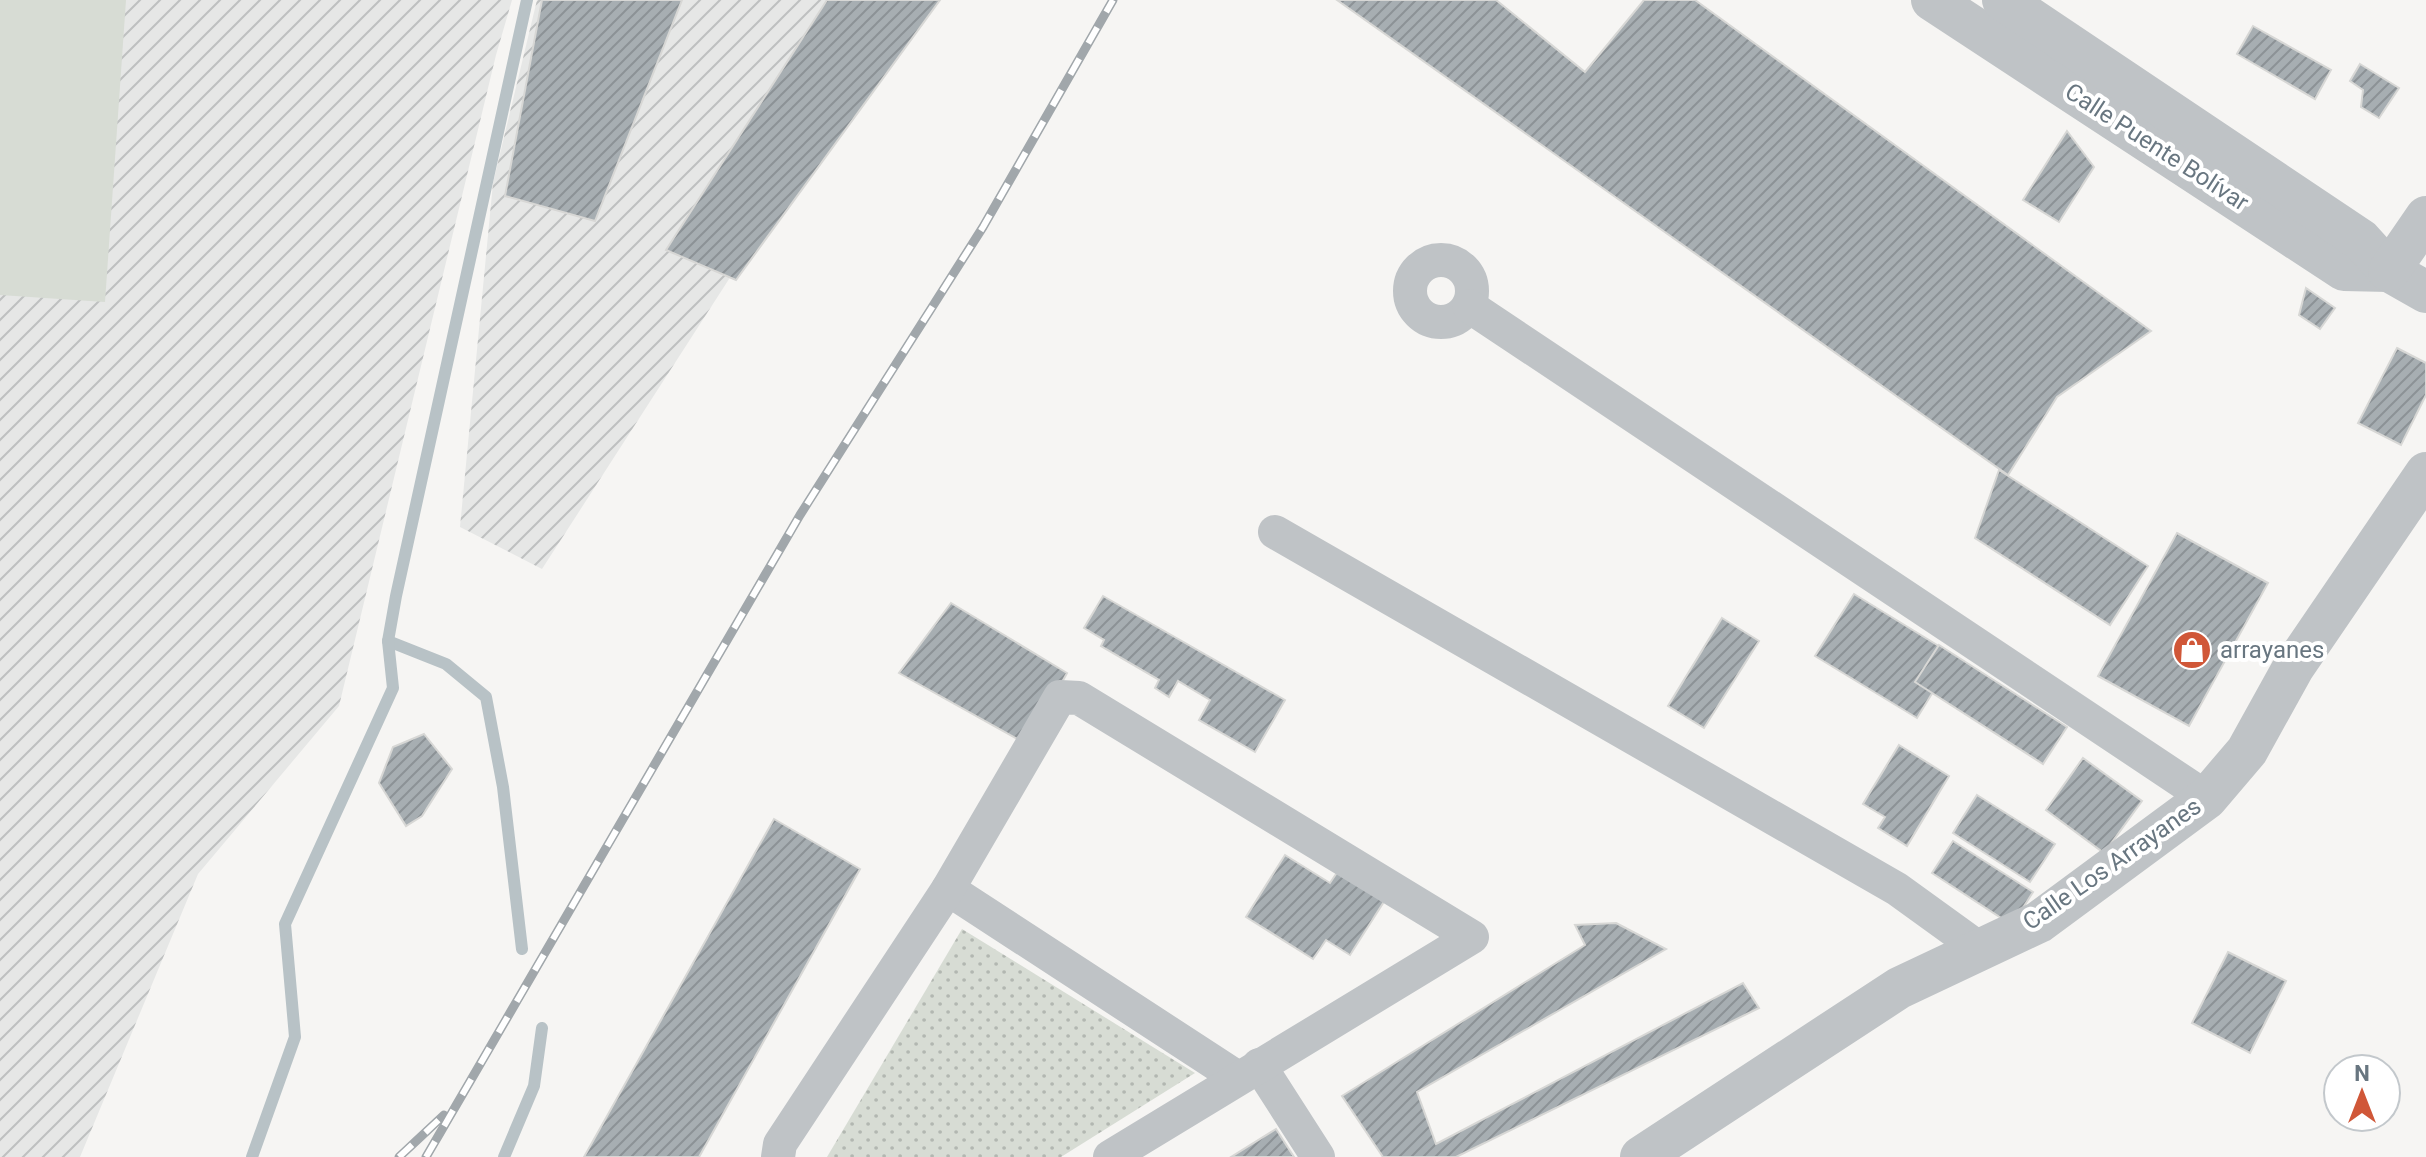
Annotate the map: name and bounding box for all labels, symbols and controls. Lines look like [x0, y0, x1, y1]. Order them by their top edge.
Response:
street label: Calle Puente Bolívar [2060, 77, 2254, 217]
shop icon: arrayanes [2171, 629, 2213, 671]
place label: arrayanes [2220, 636, 2324, 664]
street label: Calle Los Arrayanes [2018, 792, 2206, 936]
north arrow [2322, 1053, 2402, 1133]
text: N [2354, 1061, 2370, 1086]

